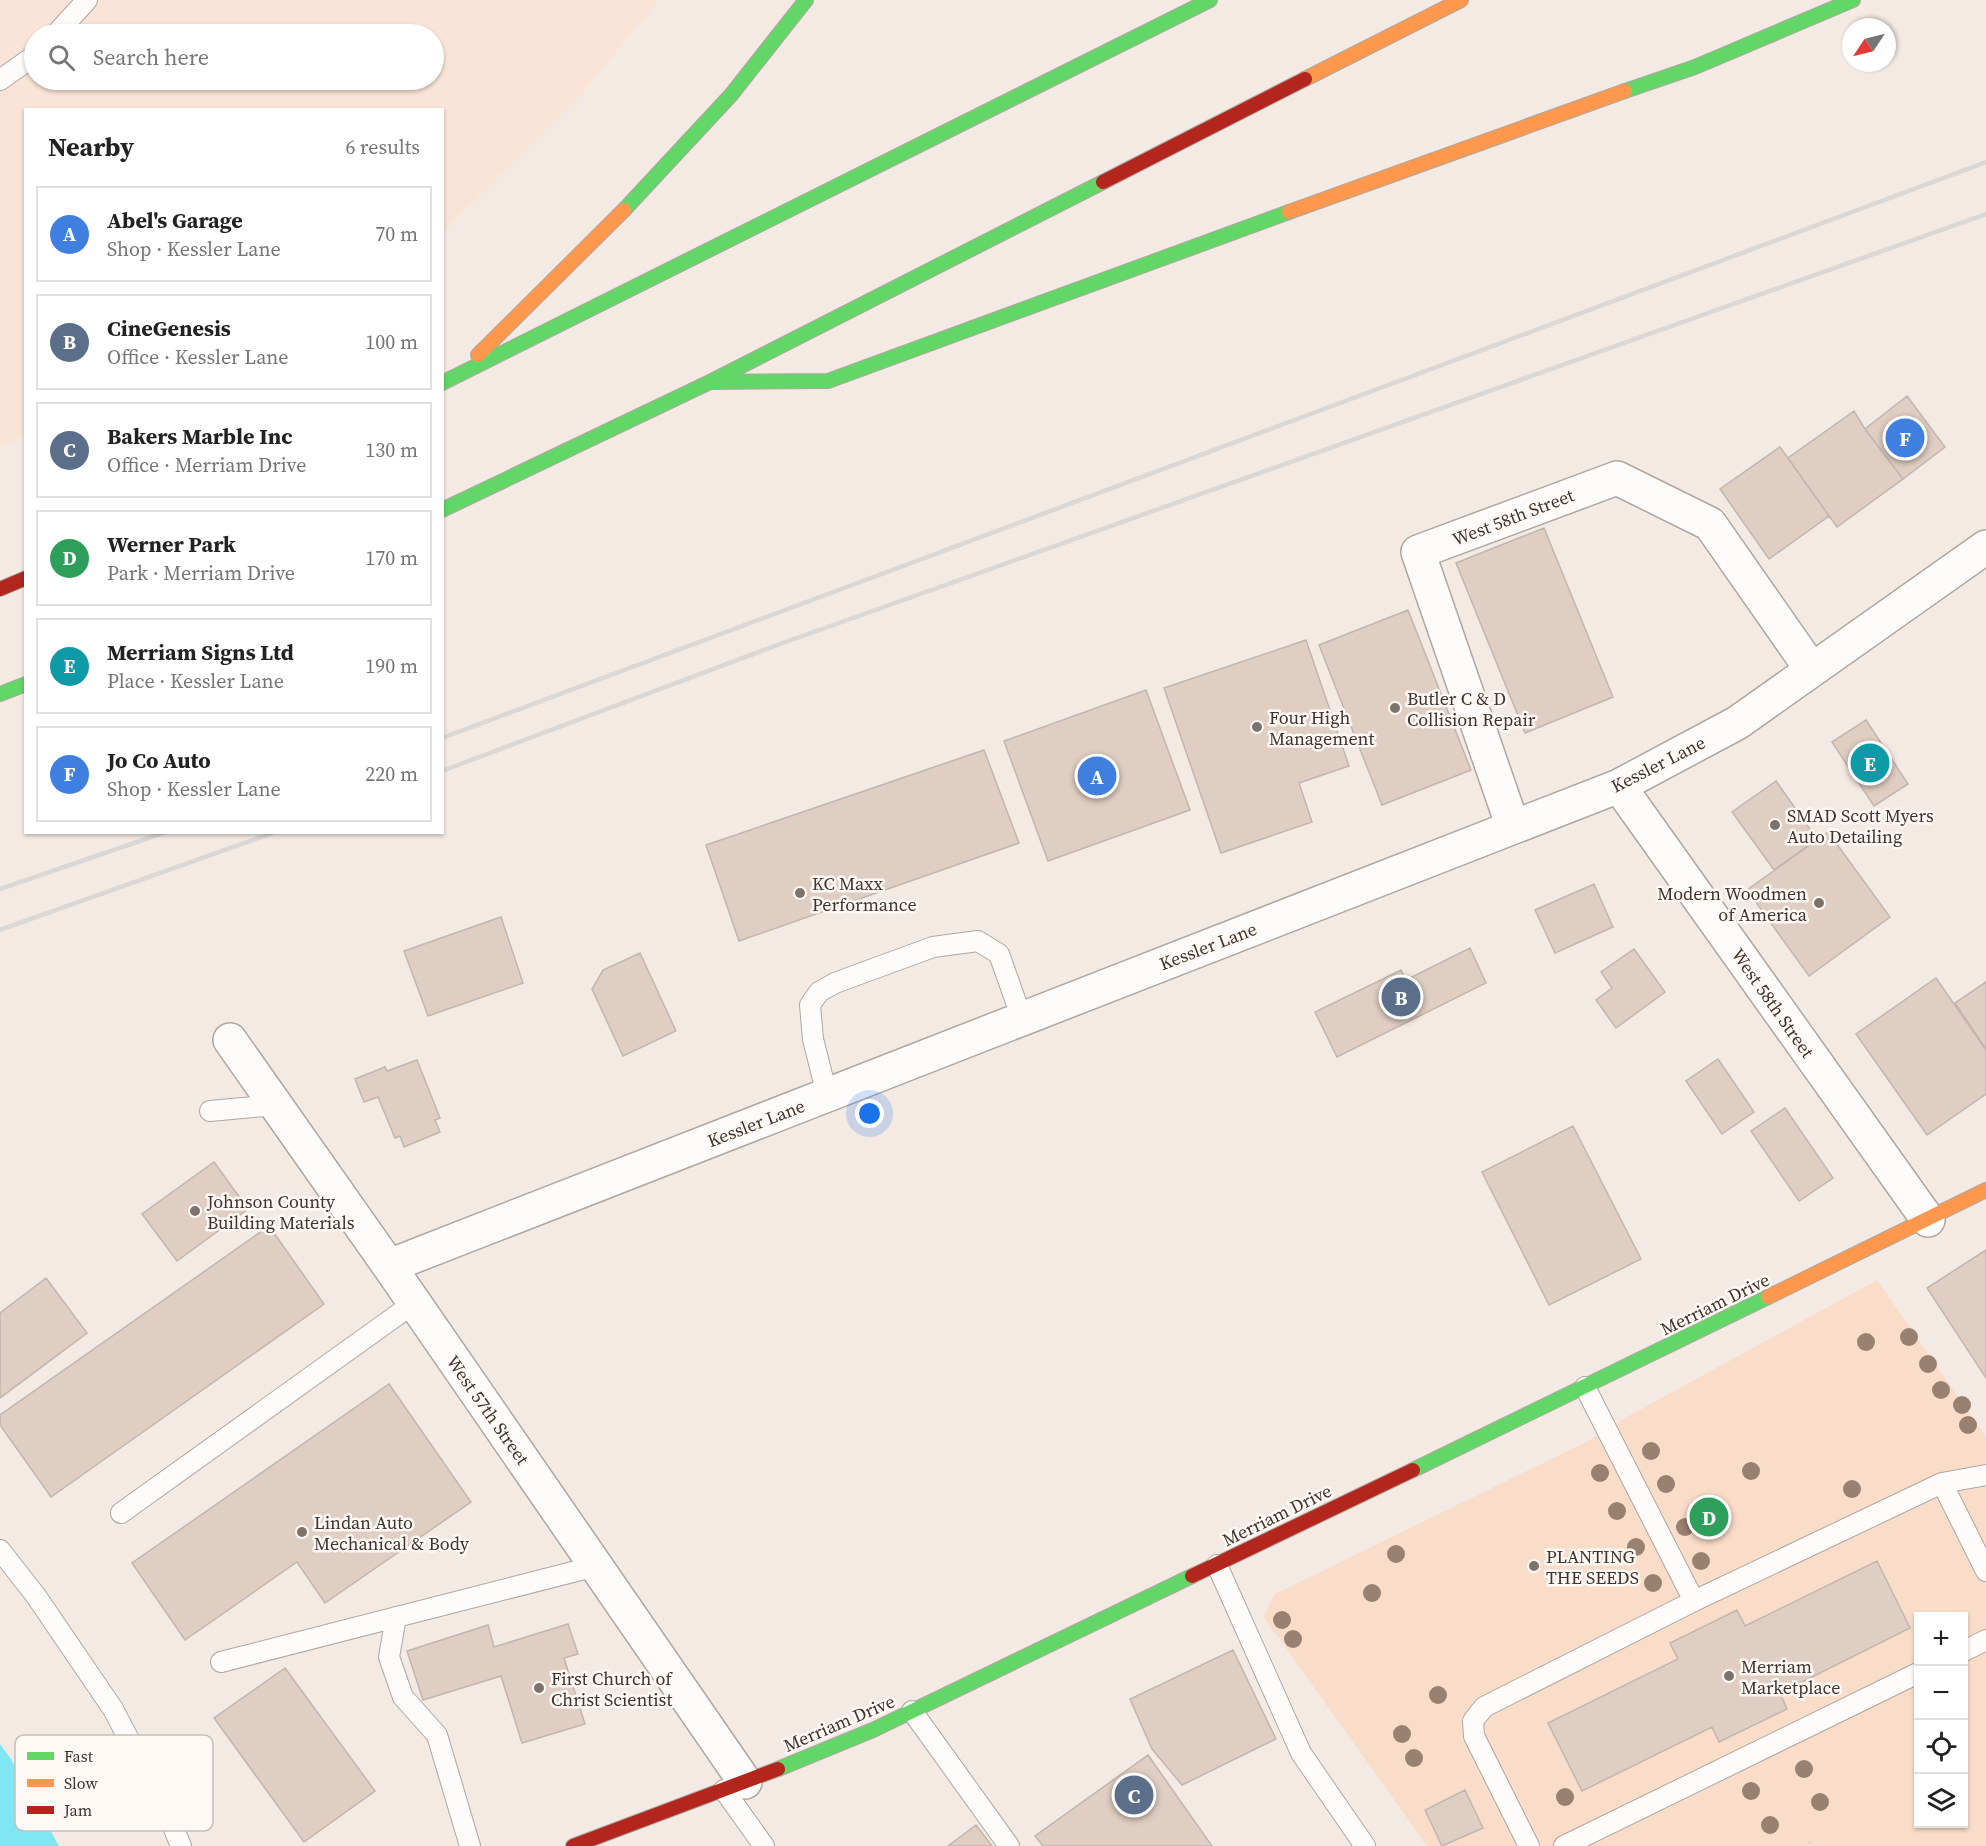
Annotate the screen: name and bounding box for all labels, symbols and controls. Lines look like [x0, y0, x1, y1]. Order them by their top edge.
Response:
north arrow [1842, 18, 1896, 72]
search box [24, 24, 444, 90]
icon: search [45, 41, 78, 74]
text: Search here [93, 42, 209, 72]
text: Nearby [48, 129, 134, 165]
text: 6 results [345, 133, 420, 161]
text: Abel's Garage [107, 205, 243, 235]
text: A [63, 220, 76, 248]
text: 70 m [375, 220, 418, 248]
text: Shop · Kessler Lane [107, 235, 281, 263]
text: CineGenesis [107, 313, 231, 343]
text: B [63, 328, 76, 356]
text: 100 m [365, 328, 418, 356]
text: Office · Kessler Lane [107, 343, 289, 371]
pin: F [1886, 416, 1924, 460]
text: Bakers Marble Inc [107, 421, 293, 451]
text: C [63, 436, 76, 464]
text: 130 m [365, 436, 418, 464]
text: Office · Merriam Drive [107, 451, 306, 479]
street label: West 58th Street [1449, 482, 1578, 552]
text: Werner Park [107, 529, 236, 559]
text: D [62, 544, 77, 572]
text: 170 m [365, 544, 418, 572]
text: Park · Merriam Drive [107, 559, 295, 587]
text: Merriam Signs Ltd [107, 637, 294, 667]
text: E [64, 652, 75, 680]
text: 190 m [365, 652, 418, 680]
text: Place · Kessler Lane [107, 667, 284, 695]
place label: Butler C & D Collision Repair [1407, 686, 1536, 732]
marker: Butler C & D Collision Repair [1388, 701, 1402, 715]
place label: Four High Management [1269, 705, 1374, 751]
marker: Four High Management [1250, 720, 1264, 734]
street label: Kessler Lane [1607, 730, 1709, 798]
pin: E [1850, 740, 1890, 786]
text: Jo Co Auto [107, 745, 211, 775]
pin: A [1078, 754, 1116, 798]
text: F [64, 760, 75, 788]
text: 220 m [365, 760, 418, 788]
text: Shop · Kessler Lane [107, 775, 281, 803]
place label: SMAD Scott Myers Auto Detailing [1787, 803, 1934, 849]
marker: SMAD Scott Myers Auto Detailing [1768, 818, 1782, 832]
place label: KC Maxx Performance [812, 871, 917, 917]
place label: Modern Woodmen of America [1657, 881, 1808, 927]
marker: KC Maxx Performance [793, 886, 807, 900]
marker: Modern Woodmen of America [1812, 896, 1826, 910]
street label: Kessler Lane [1156, 916, 1260, 976]
street label: West 58th Street [1726, 943, 1820, 1063]
pin: B [1382, 974, 1420, 1020]
street label: Kessler Lane [704, 1093, 808, 1153]
your location [855, 1099, 884, 1128]
place label: Johnson County Building Materials [206, 1189, 355, 1235]
marker: Johnson County Building Materials [188, 1204, 202, 1218]
street label: Merriam Drive [1656, 1267, 1774, 1341]
street label: West 57th Street [441, 1350, 535, 1470]
street label: Merriam Drive [1218, 1478, 1336, 1552]
pin: D [1690, 1494, 1728, 1540]
place label: Lindan Auto Mechanical & Body [314, 1510, 470, 1556]
marker: Lindan Auto Mechanical & Body [295, 1525, 309, 1539]
place label: PLANTING THE SEEDS [1546, 1544, 1639, 1590]
marker: PLANTING THE SEEDS [1527, 1559, 1541, 1573]
map controls [1914, 1612, 1968, 1828]
button: + [1914, 1612, 1968, 1666]
place label: Merriam Marketplace [1741, 1654, 1841, 1700]
place label: First Church of Christ Scientist [551, 1666, 673, 1712]
button: − [1914, 1666, 1968, 1720]
marker: Merriam Marketplace [1722, 1669, 1736, 1683]
marker: First Church of Christ Scientist [532, 1681, 546, 1695]
street label: Merriam Drive [780, 1688, 898, 1758]
button: locate [1914, 1720, 1968, 1774]
legend [15, 1735, 213, 1831]
text: Fast [64, 1745, 94, 1767]
text: Slow [64, 1772, 99, 1794]
pin: C [1114, 1772, 1154, 1818]
button: layers [1914, 1774, 1968, 1828]
text: Jam [63, 1799, 92, 1821]

